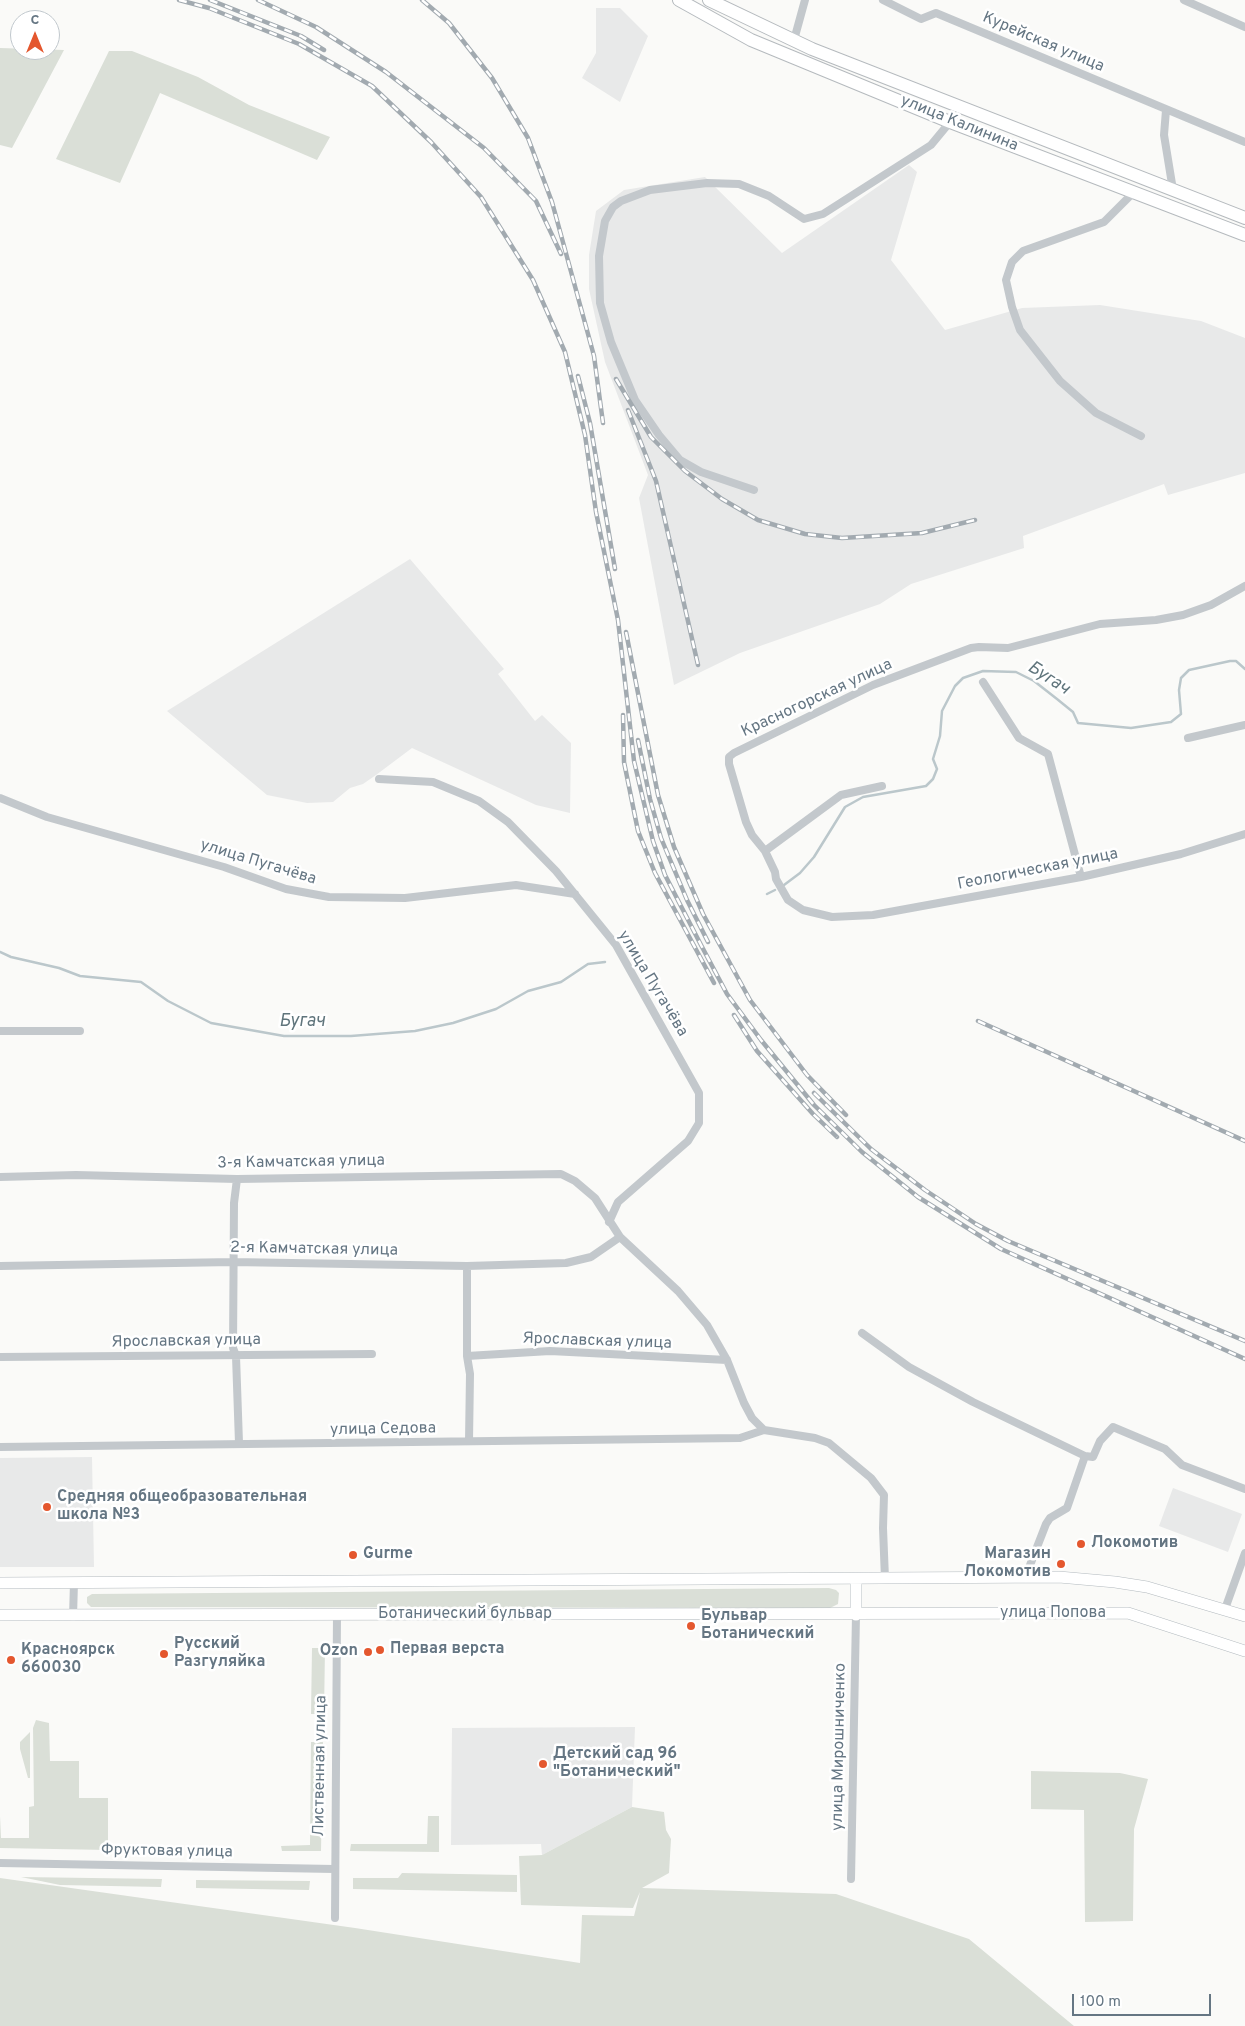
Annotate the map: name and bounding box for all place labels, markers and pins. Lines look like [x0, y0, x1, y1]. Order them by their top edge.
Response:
place label: Средняя общеобразовательная школа №3 [57, 1488, 307, 1526]
marker: Средняя общеобразовательная школа №3 [41, 1501, 53, 1513]
place label: Локомотив [1091, 1534, 1178, 1554]
marker: Локомотив [1075, 1538, 1087, 1550]
place label: Gurme [363, 1545, 413, 1565]
place label: Магазин Локомотив [964, 1545, 1051, 1583]
marker: Gurme [347, 1549, 359, 1561]
marker: Магазин Локомотив [1055, 1558, 1067, 1570]
place label: Бульвар Ботанический [701, 1607, 814, 1645]
marker: Бульвар Ботанический [685, 1620, 697, 1632]
place label: Русский Разгуляйка [174, 1635, 265, 1673]
place label: Первая верста [390, 1640, 504, 1660]
place label: Красноярск 660030 [21, 1641, 115, 1679]
place label: Ozon [320, 1642, 358, 1662]
marker: Первая верста [374, 1644, 386, 1656]
marker: Ozon [362, 1646, 374, 1658]
marker: Русский Разгуляйка [158, 1648, 170, 1660]
marker: Красноярск 660030 [5, 1654, 17, 1666]
place label: Детский сад 96 "Ботанический" [553, 1745, 680, 1783]
marker: Детский сад 96 "Ботанический" [537, 1758, 549, 1770]

